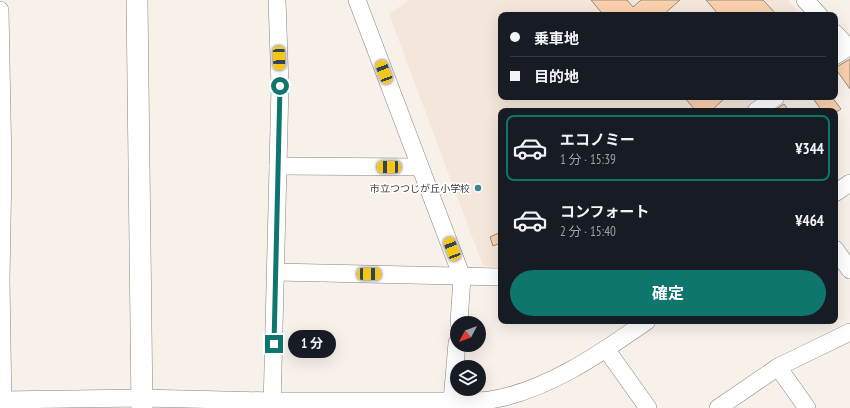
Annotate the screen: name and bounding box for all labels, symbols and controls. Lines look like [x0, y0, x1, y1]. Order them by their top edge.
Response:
text: 乗車地 [534, 29, 579, 48]
car [273, 46, 285, 70]
car [374, 59, 394, 85]
text: 目的地 [534, 67, 579, 86]
route start [271, 77, 289, 95]
icon: car [512, 130, 548, 166]
text: エコノミー [560, 130, 635, 149]
text: ¥344 [795, 139, 824, 158]
text: 1 分 · 15:39 [560, 151, 616, 168]
car [377, 161, 401, 173]
place label: 市立つつじが丘小学校 [370, 182, 470, 195]
marker: 市立つつじが丘小学校 [473, 183, 483, 193]
icon: car [512, 202, 548, 238]
text: コンフォート [560, 202, 650, 221]
text: ¥464 [795, 211, 824, 230]
text: 2 分 · 15:40 [560, 223, 616, 240]
car [442, 236, 462, 262]
car [357, 268, 381, 280]
button: 確定 [510, 270, 826, 316]
north arrow [450, 316, 486, 352]
map controls [450, 316, 486, 396]
callout: 1 分 [288, 330, 336, 358]
route end [265, 335, 283, 353]
text: 1 分 [301, 335, 323, 352]
button: layers [450, 360, 486, 396]

